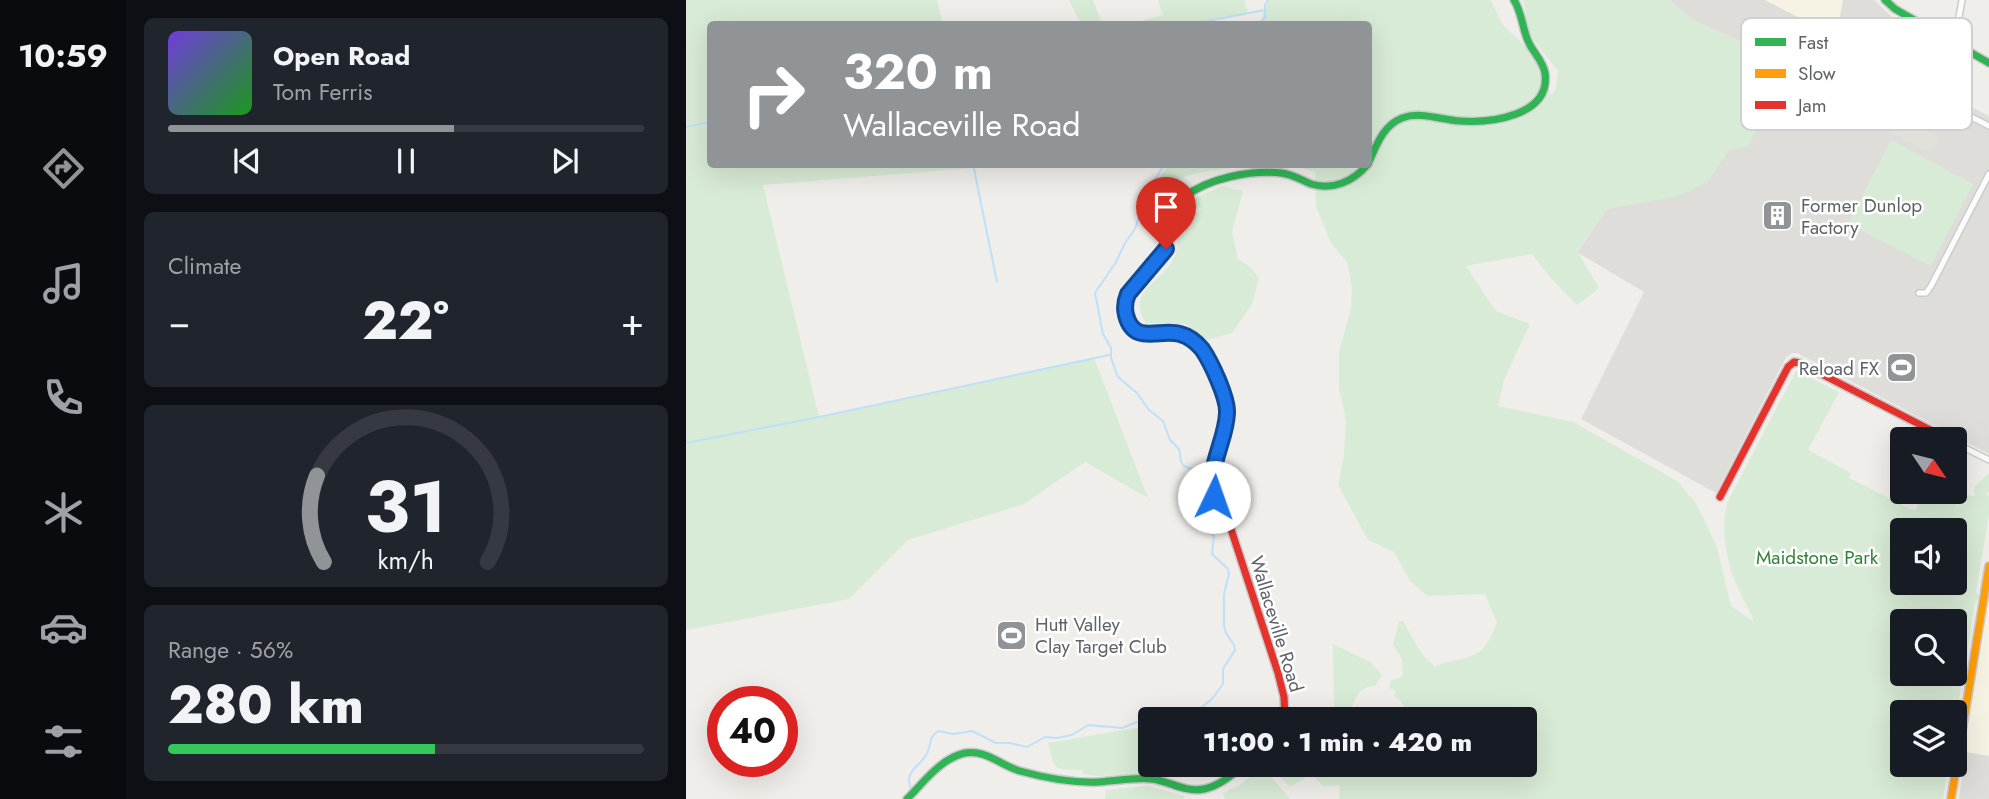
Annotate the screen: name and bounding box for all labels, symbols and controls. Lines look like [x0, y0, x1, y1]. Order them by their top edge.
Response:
legend [1741, 18, 1972, 130]
text: Fast [1798, 29, 1829, 56]
text: 10:59 [18, 33, 108, 79]
text: Open Road [273, 37, 410, 75]
text: 320 m [843, 37, 993, 107]
icon: right [728, 49, 819, 140]
text: Slow [1798, 60, 1836, 87]
text: Tom Ferris [273, 75, 372, 109]
text: Jam [1795, 92, 1827, 119]
text: Wallaceville Road [843, 102, 1081, 148]
icon: previous [228, 142, 266, 180]
icon: pause [387, 142, 425, 180]
icon: next [546, 142, 584, 180]
icon: directions [39, 144, 88, 193]
pin [1136, 177, 1196, 249]
icon: arrive [1147, 188, 1185, 226]
place label: Former Dunlop Factory [1801, 192, 1922, 241]
building icon: Former Dunlop Factory [1761, 199, 1795, 233]
text: Climate [168, 249, 241, 283]
icon: music [39, 259, 88, 308]
text: 22° [362, 283, 449, 359]
text: − [168, 294, 190, 349]
text: + [621, 294, 644, 349]
sports icon: Reload FX [1885, 351, 1919, 385]
place label: Reload FX [1799, 355, 1879, 382]
icon: phone [39, 373, 88, 422]
north arrow [1890, 427, 1967, 504]
map controls [1890, 427, 1967, 777]
text: 31 [365, 455, 447, 560]
position arrow [1177, 460, 1251, 534]
icon: climate [39, 488, 88, 537]
button: sound [1890, 518, 1967, 595]
text: km/h [378, 542, 434, 578]
park label: Maidstone Park [1756, 544, 1879, 571]
street label: Wallaceville Road [1243, 553, 1310, 696]
icon: car [39, 603, 88, 652]
button: search [1890, 609, 1967, 686]
place label: Hutt Valley Clay Target Club [1035, 611, 1167, 660]
sports icon: Hutt Valley Clay Target Club [995, 618, 1029, 652]
text: Range · 56% [168, 633, 293, 667]
text: 280 km [168, 667, 364, 743]
speed limit sign: 40 [707, 686, 798, 777]
button: layers [1890, 700, 1967, 777]
icon: filters [39, 717, 88, 766]
text: 11:00 · 1 min · 420 m [1203, 723, 1472, 761]

